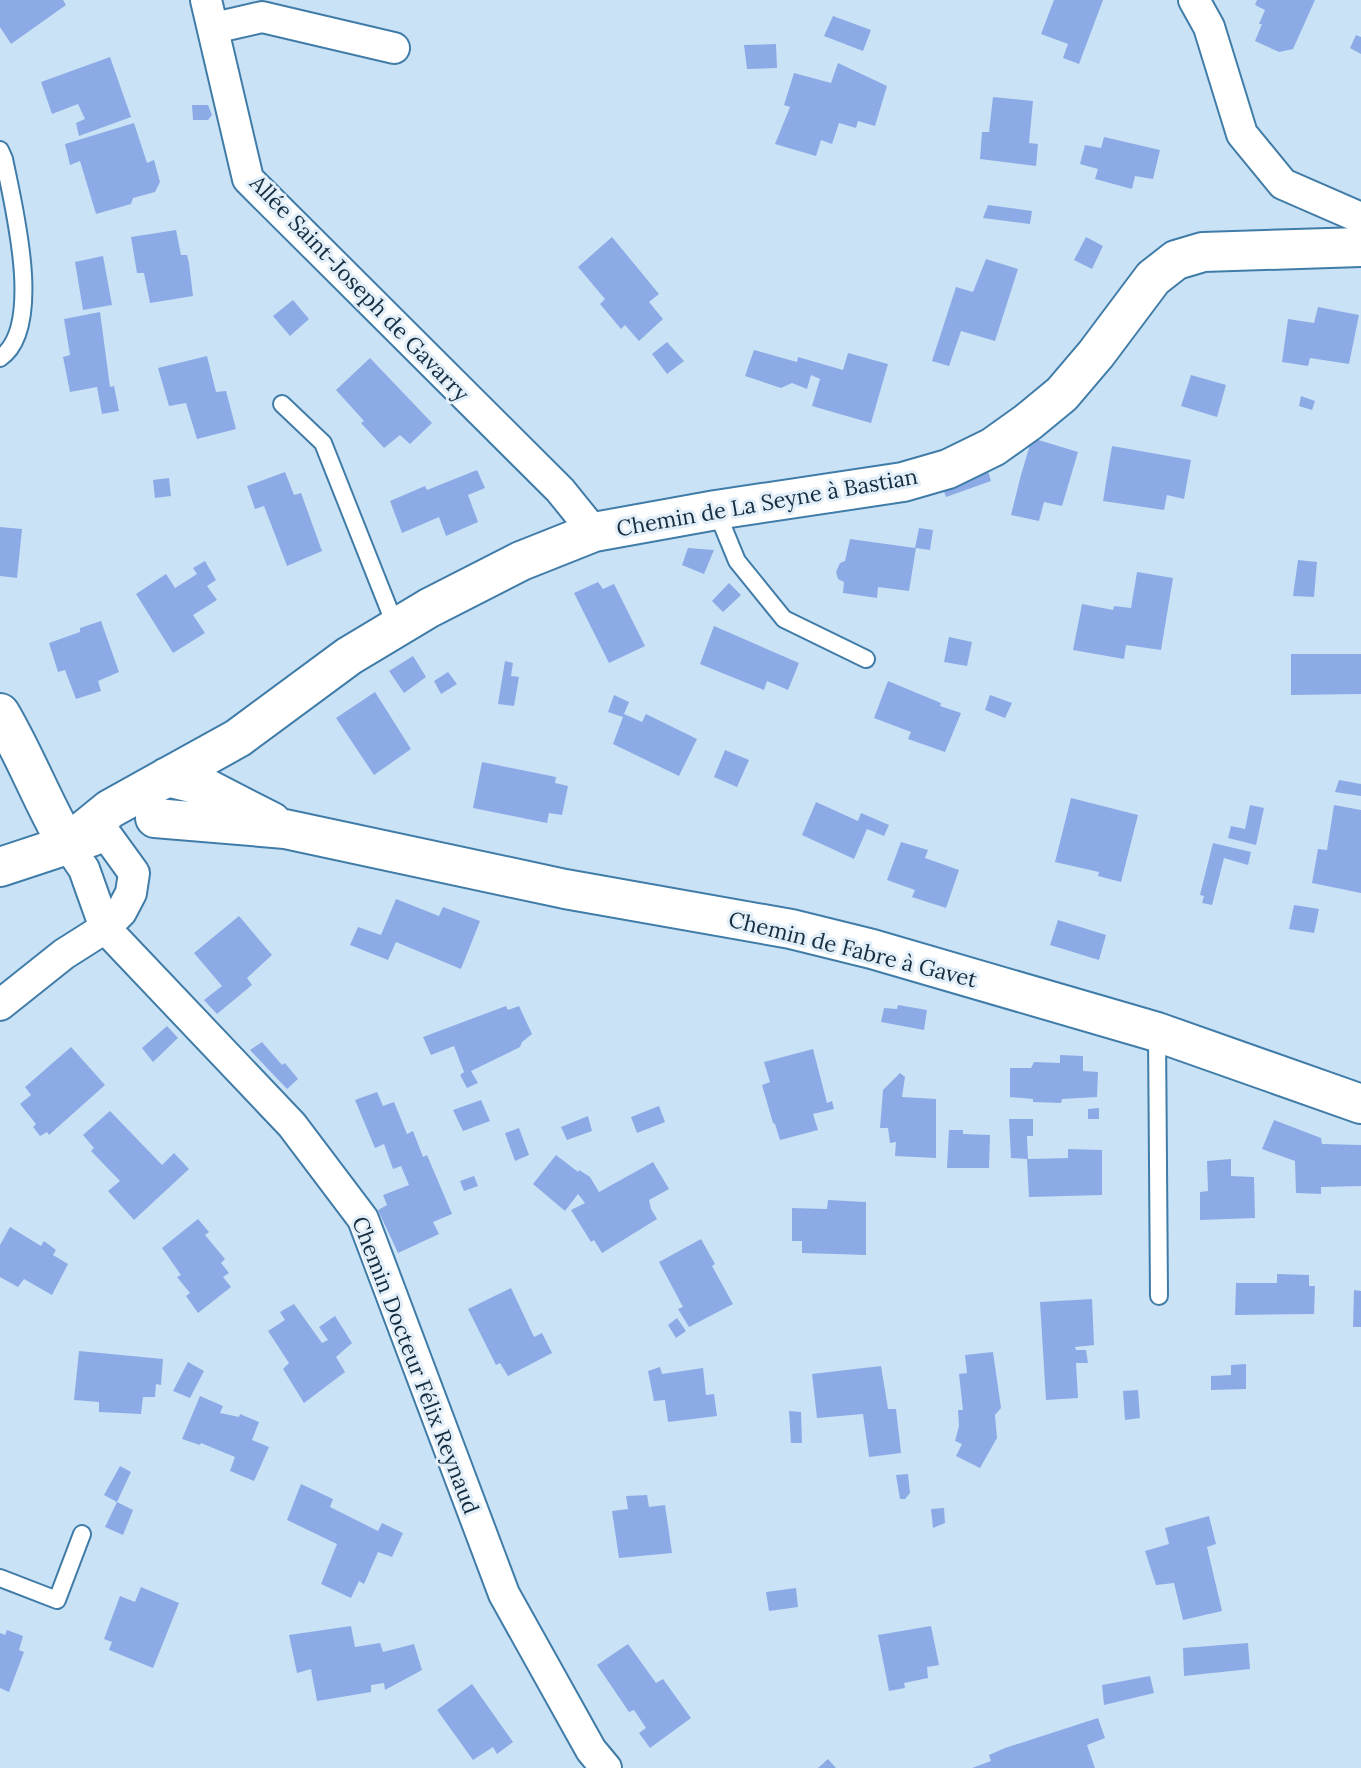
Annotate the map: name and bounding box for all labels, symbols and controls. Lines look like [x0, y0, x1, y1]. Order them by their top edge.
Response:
street label: Allée Saint-Joseph de Gavarry [244, 168, 476, 407]
street label: Chemin de La Seyne à Bastian [614, 462, 920, 542]
street label: Chemin de Fabre à Gavet [726, 905, 981, 994]
street label: Chemin Docteur Félix Reynaud [346, 1212, 486, 1518]

